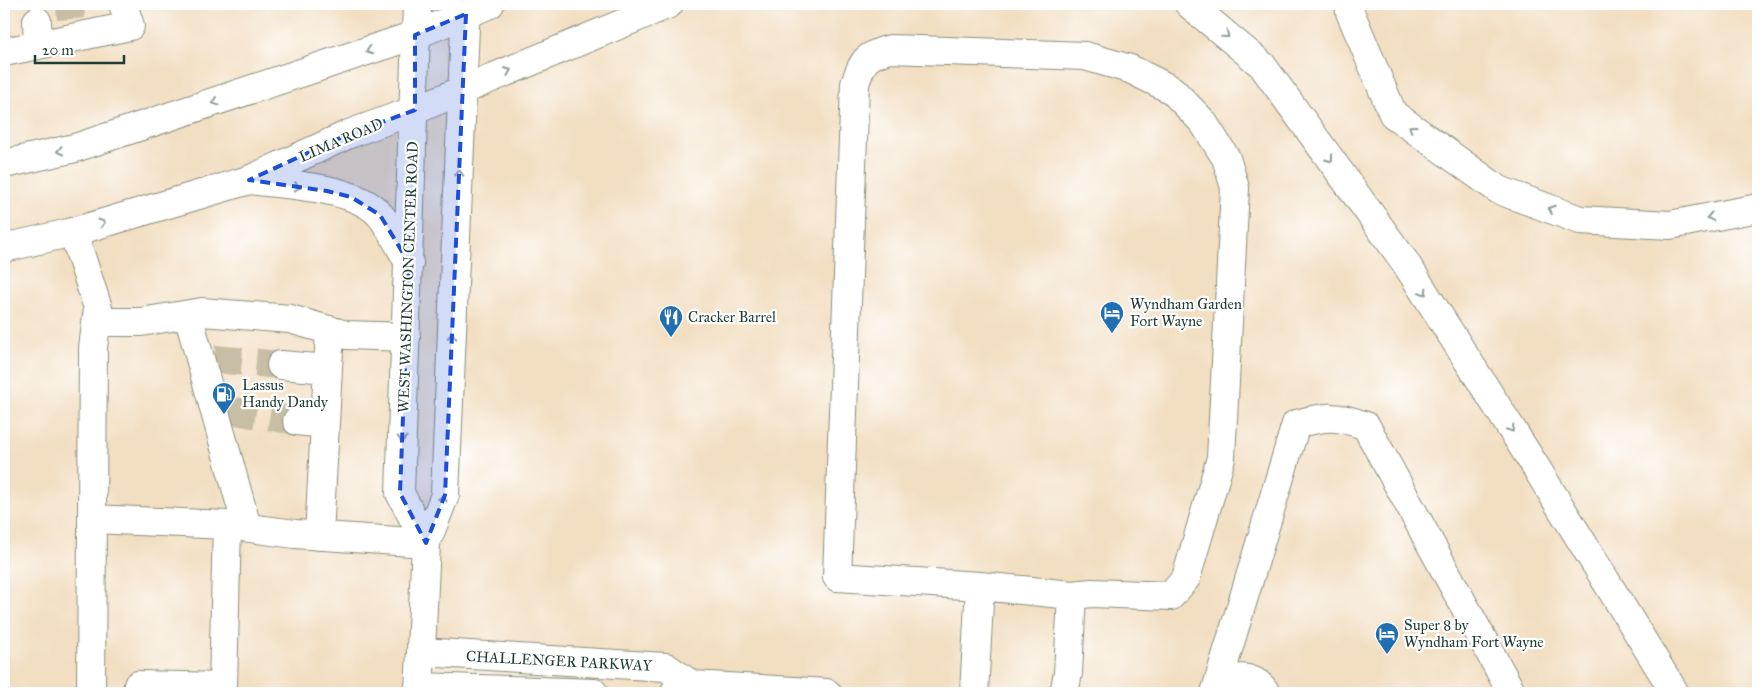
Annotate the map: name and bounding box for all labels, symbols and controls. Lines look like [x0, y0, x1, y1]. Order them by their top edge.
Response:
one-way arrow [1221, 30, 1230, 39]
scale bar [35, 32, 124, 64]
text: 20 m [42, 41, 74, 59]
one-way arrow [366, 45, 374, 55]
one-way arrow [503, 67, 512, 78]
one-way arrow [211, 96, 220, 106]
street label: LIMA ROAD [296, 114, 386, 166]
one-way arrow [1408, 125, 1417, 134]
street label: WEST WASHINGTON CENTER ROAD [394, 141, 422, 413]
one-way arrow [56, 145, 65, 156]
one-way arrow [1324, 153, 1333, 163]
one-way arrow [454, 169, 465, 177]
one-way arrow [293, 181, 301, 191]
one-way arrow [1547, 205, 1555, 215]
one-way arrow [1706, 211, 1715, 222]
one-way arrow [97, 218, 105, 228]
one-way arrow [1417, 286, 1427, 295]
place label: Wyndham Garden Fort Wayne [1130, 295, 1242, 330]
hotel icon: Wyndham Garden Fort Wayne [1099, 300, 1125, 334]
restaurant icon: Cracker Barrel [658, 304, 684, 338]
place label: Cracker Barrel [688, 308, 777, 326]
one-way arrow [446, 332, 457, 340]
place label: Lassus Handy Dandy [242, 376, 329, 411]
fuel station icon: Lassus Handy Dandy [211, 381, 237, 415]
one-way arrow [1505, 423, 1514, 432]
one-way arrow [397, 435, 407, 443]
one-way arrow [437, 494, 447, 502]
place label: Super 8 by Wyndham Fort Wayne [1404, 616, 1544, 651]
hotel icon: Super 8 by Wyndham Fort Wayne [1374, 621, 1400, 655]
street label: CHALLENGER PARKWAY [465, 647, 653, 675]

